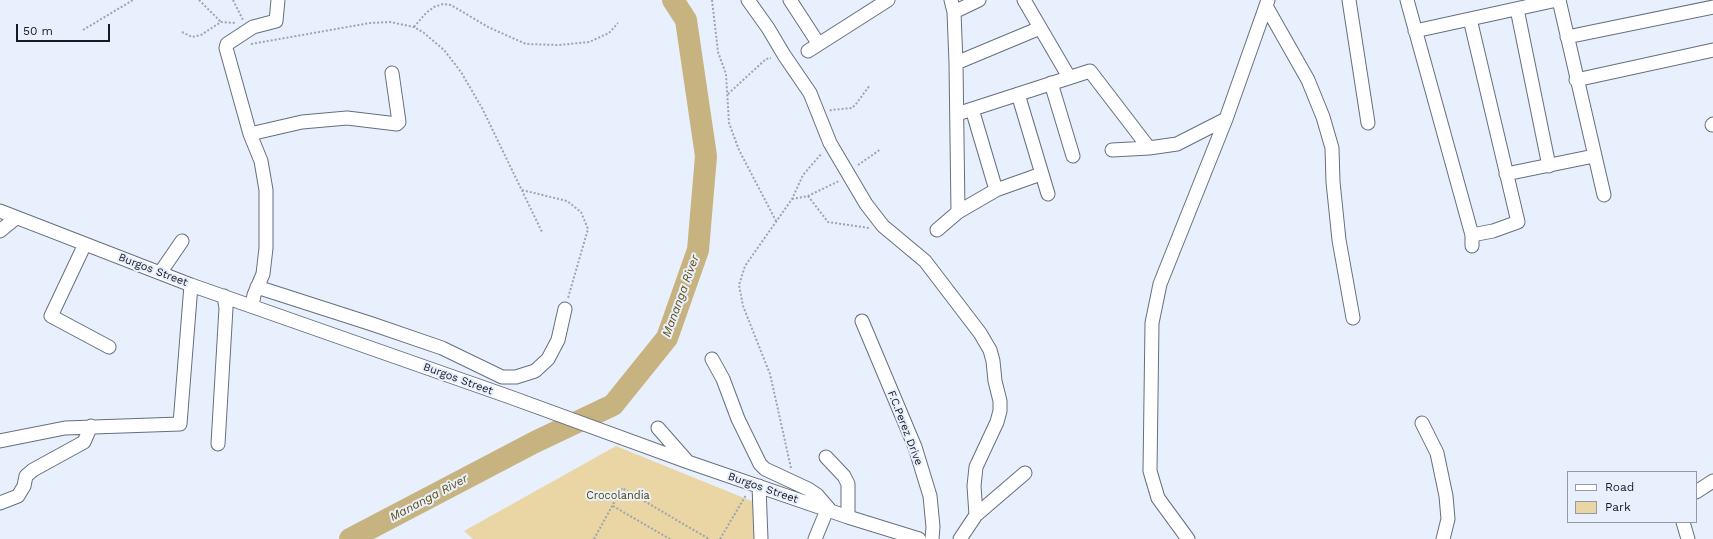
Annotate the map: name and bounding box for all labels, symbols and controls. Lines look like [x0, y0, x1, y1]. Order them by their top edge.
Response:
scale bar [18, 16, 112, 42]
text: 50 m [23, 24, 53, 38]
street label: Burgos Street [116, 251, 190, 289]
water label: Mananga River [659, 253, 703, 339]
street label: Burgos Street [421, 360, 495, 398]
street label: F.C.Perez Drive [885, 389, 925, 467]
street label: Burgos Street [726, 470, 800, 506]
water label: Mananga River [388, 471, 470, 525]
legend [1567, 471, 1697, 523]
text: Road [1605, 480, 1634, 494]
park label: Crocolandia [586, 489, 650, 503]
text: Park [1605, 500, 1631, 514]

